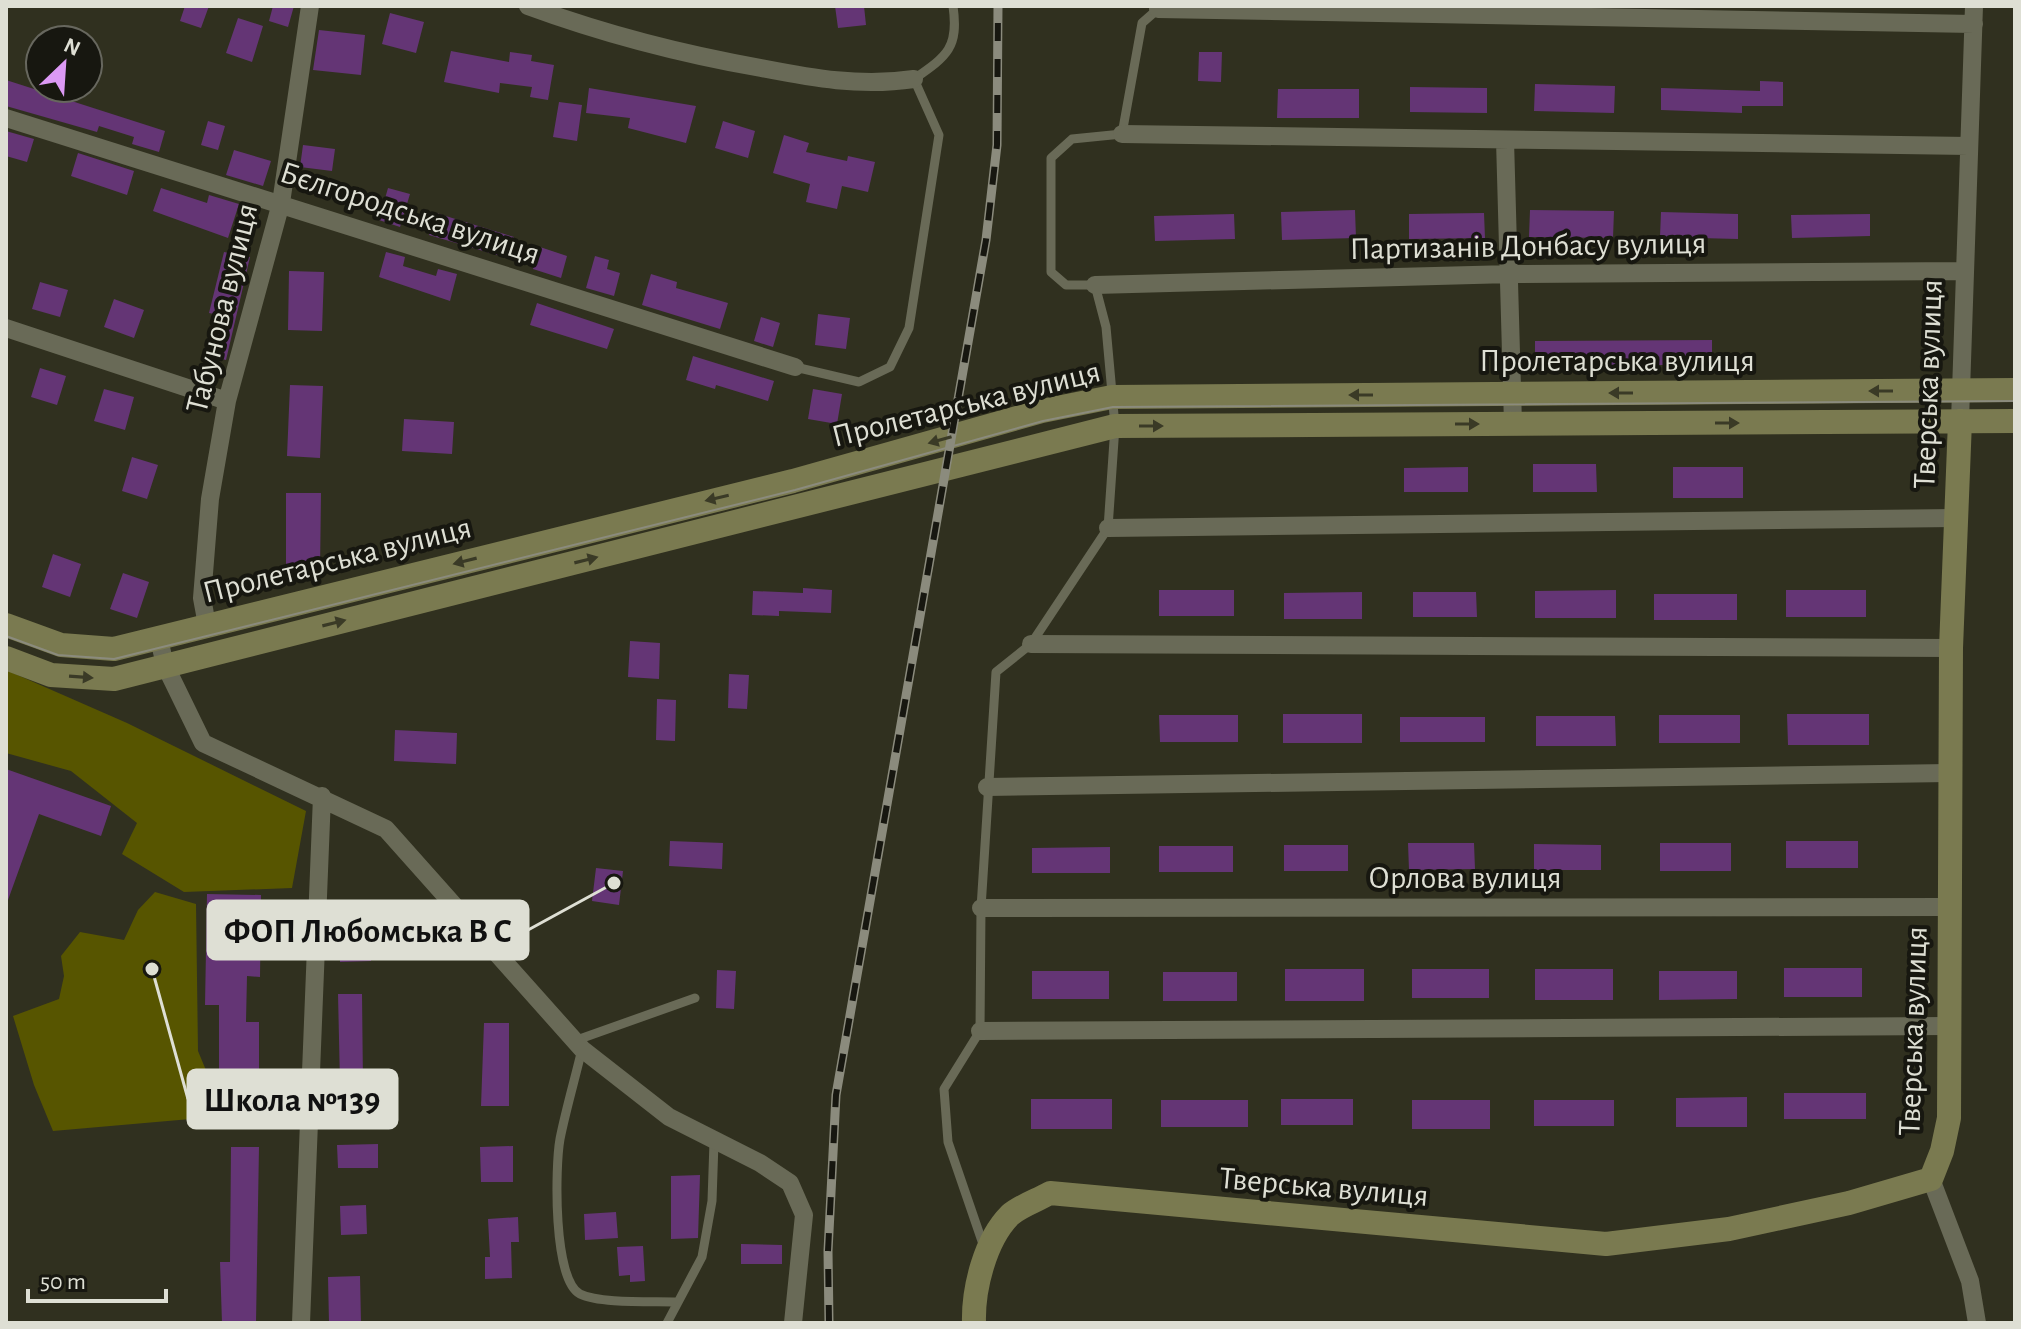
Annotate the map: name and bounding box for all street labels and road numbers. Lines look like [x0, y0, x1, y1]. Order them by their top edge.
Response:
street label: Бєлгородська вулиця [276, 156, 544, 270]
street label: Табунова вулиця [181, 200, 263, 416]
street label: Партизанів Донбасу вулиця [1349, 227, 1707, 265]
street label: Тверська вулиця [1908, 279, 1948, 489]
street label: Пролетарська вулиця [1479, 345, 1755, 377]
street label: Пролетарська вулиця [828, 355, 1104, 453]
street label: Пролетарська вулиця [199, 511, 475, 609]
street label: Орлова вулиця [1368, 862, 1562, 894]
street label: Тверська вулиця [1893, 926, 1933, 1136]
street label: Тверська вулиця [1218, 1162, 1430, 1212]

